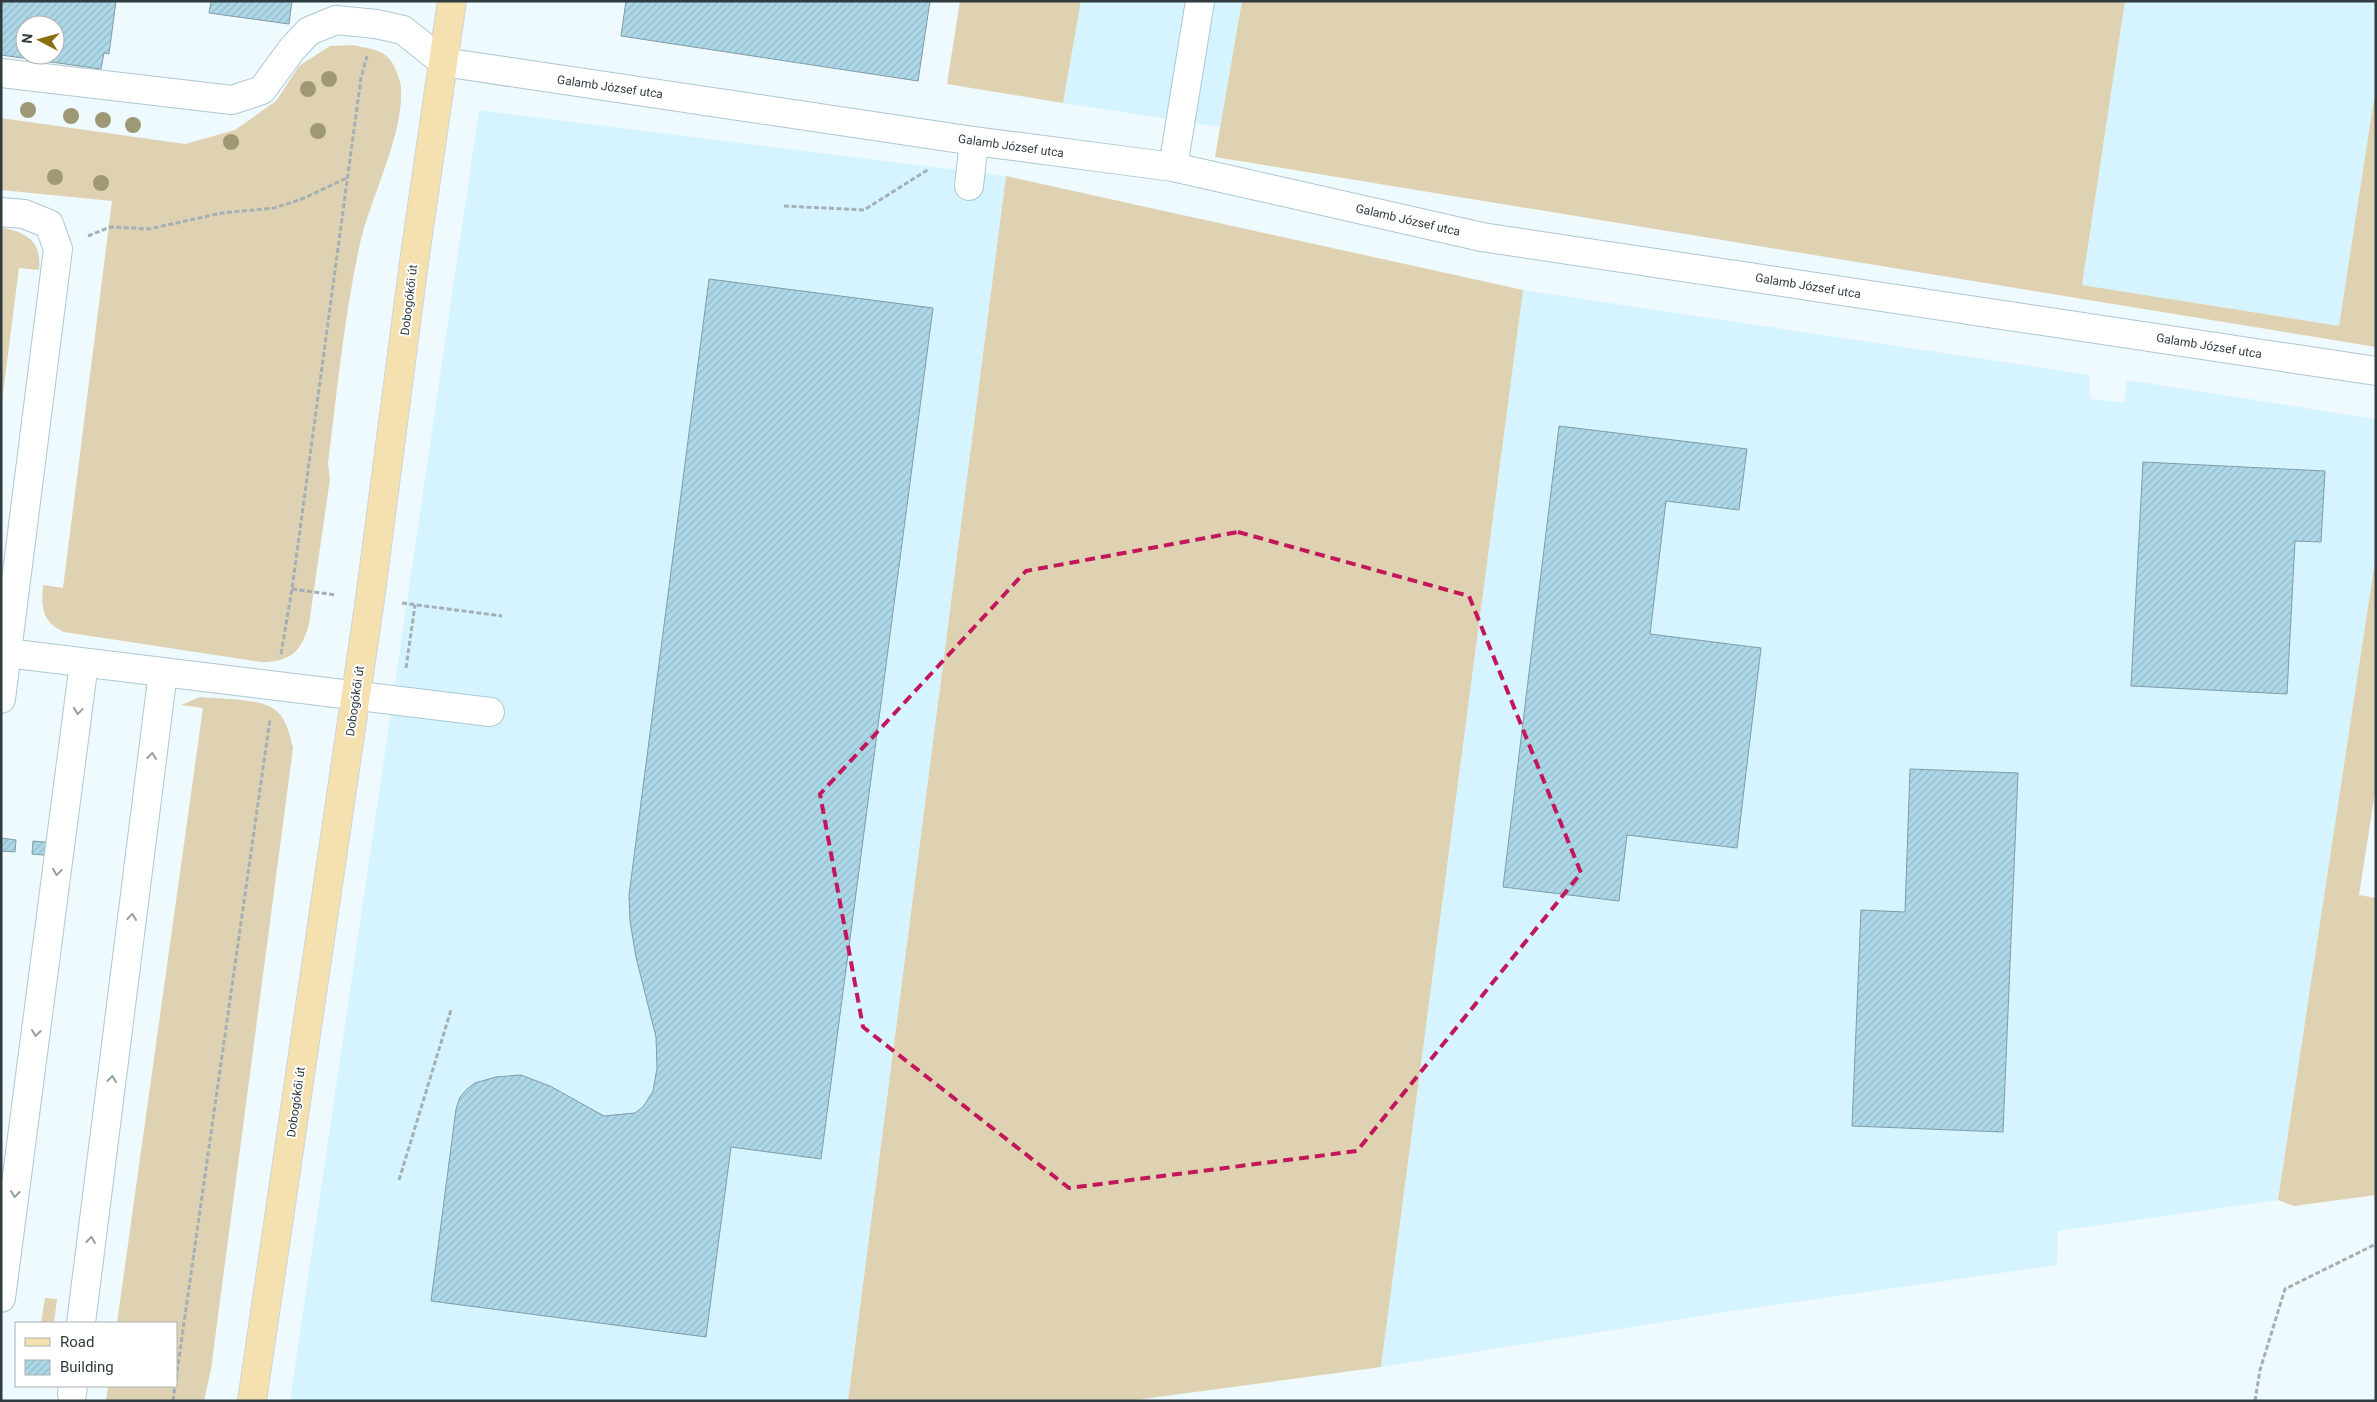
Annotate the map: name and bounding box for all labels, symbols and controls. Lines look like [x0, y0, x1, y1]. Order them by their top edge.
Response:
north arrow [15, 15, 65, 65]
text: N [19, 33, 36, 44]
street label: Galamb József utca [556, 73, 664, 101]
street label: Galamb József utca [957, 132, 1065, 160]
street label: Galamb József utca [1354, 201, 1462, 239]
street label: Dobogókői út [398, 264, 420, 336]
street label: Galamb József utca [1754, 271, 1862, 301]
street label: Galamb József utca [2155, 331, 2263, 361]
street label: Dobogókői út [343, 665, 367, 737]
one-way arrow [73, 707, 84, 715]
one-way arrow [146, 752, 157, 760]
one-way arrow [52, 868, 63, 876]
one-way arrow [126, 913, 137, 921]
one-way arrow [31, 1030, 42, 1038]
street label: Dobogókői út [284, 1066, 308, 1138]
one-way arrow [106, 1074, 117, 1082]
one-way arrow [10, 1191, 21, 1199]
one-way arrow [86, 1236, 96, 1244]
legend [15, 1322, 178, 1387]
text: Road [60, 1333, 94, 1351]
text: Building [60, 1358, 114, 1376]

